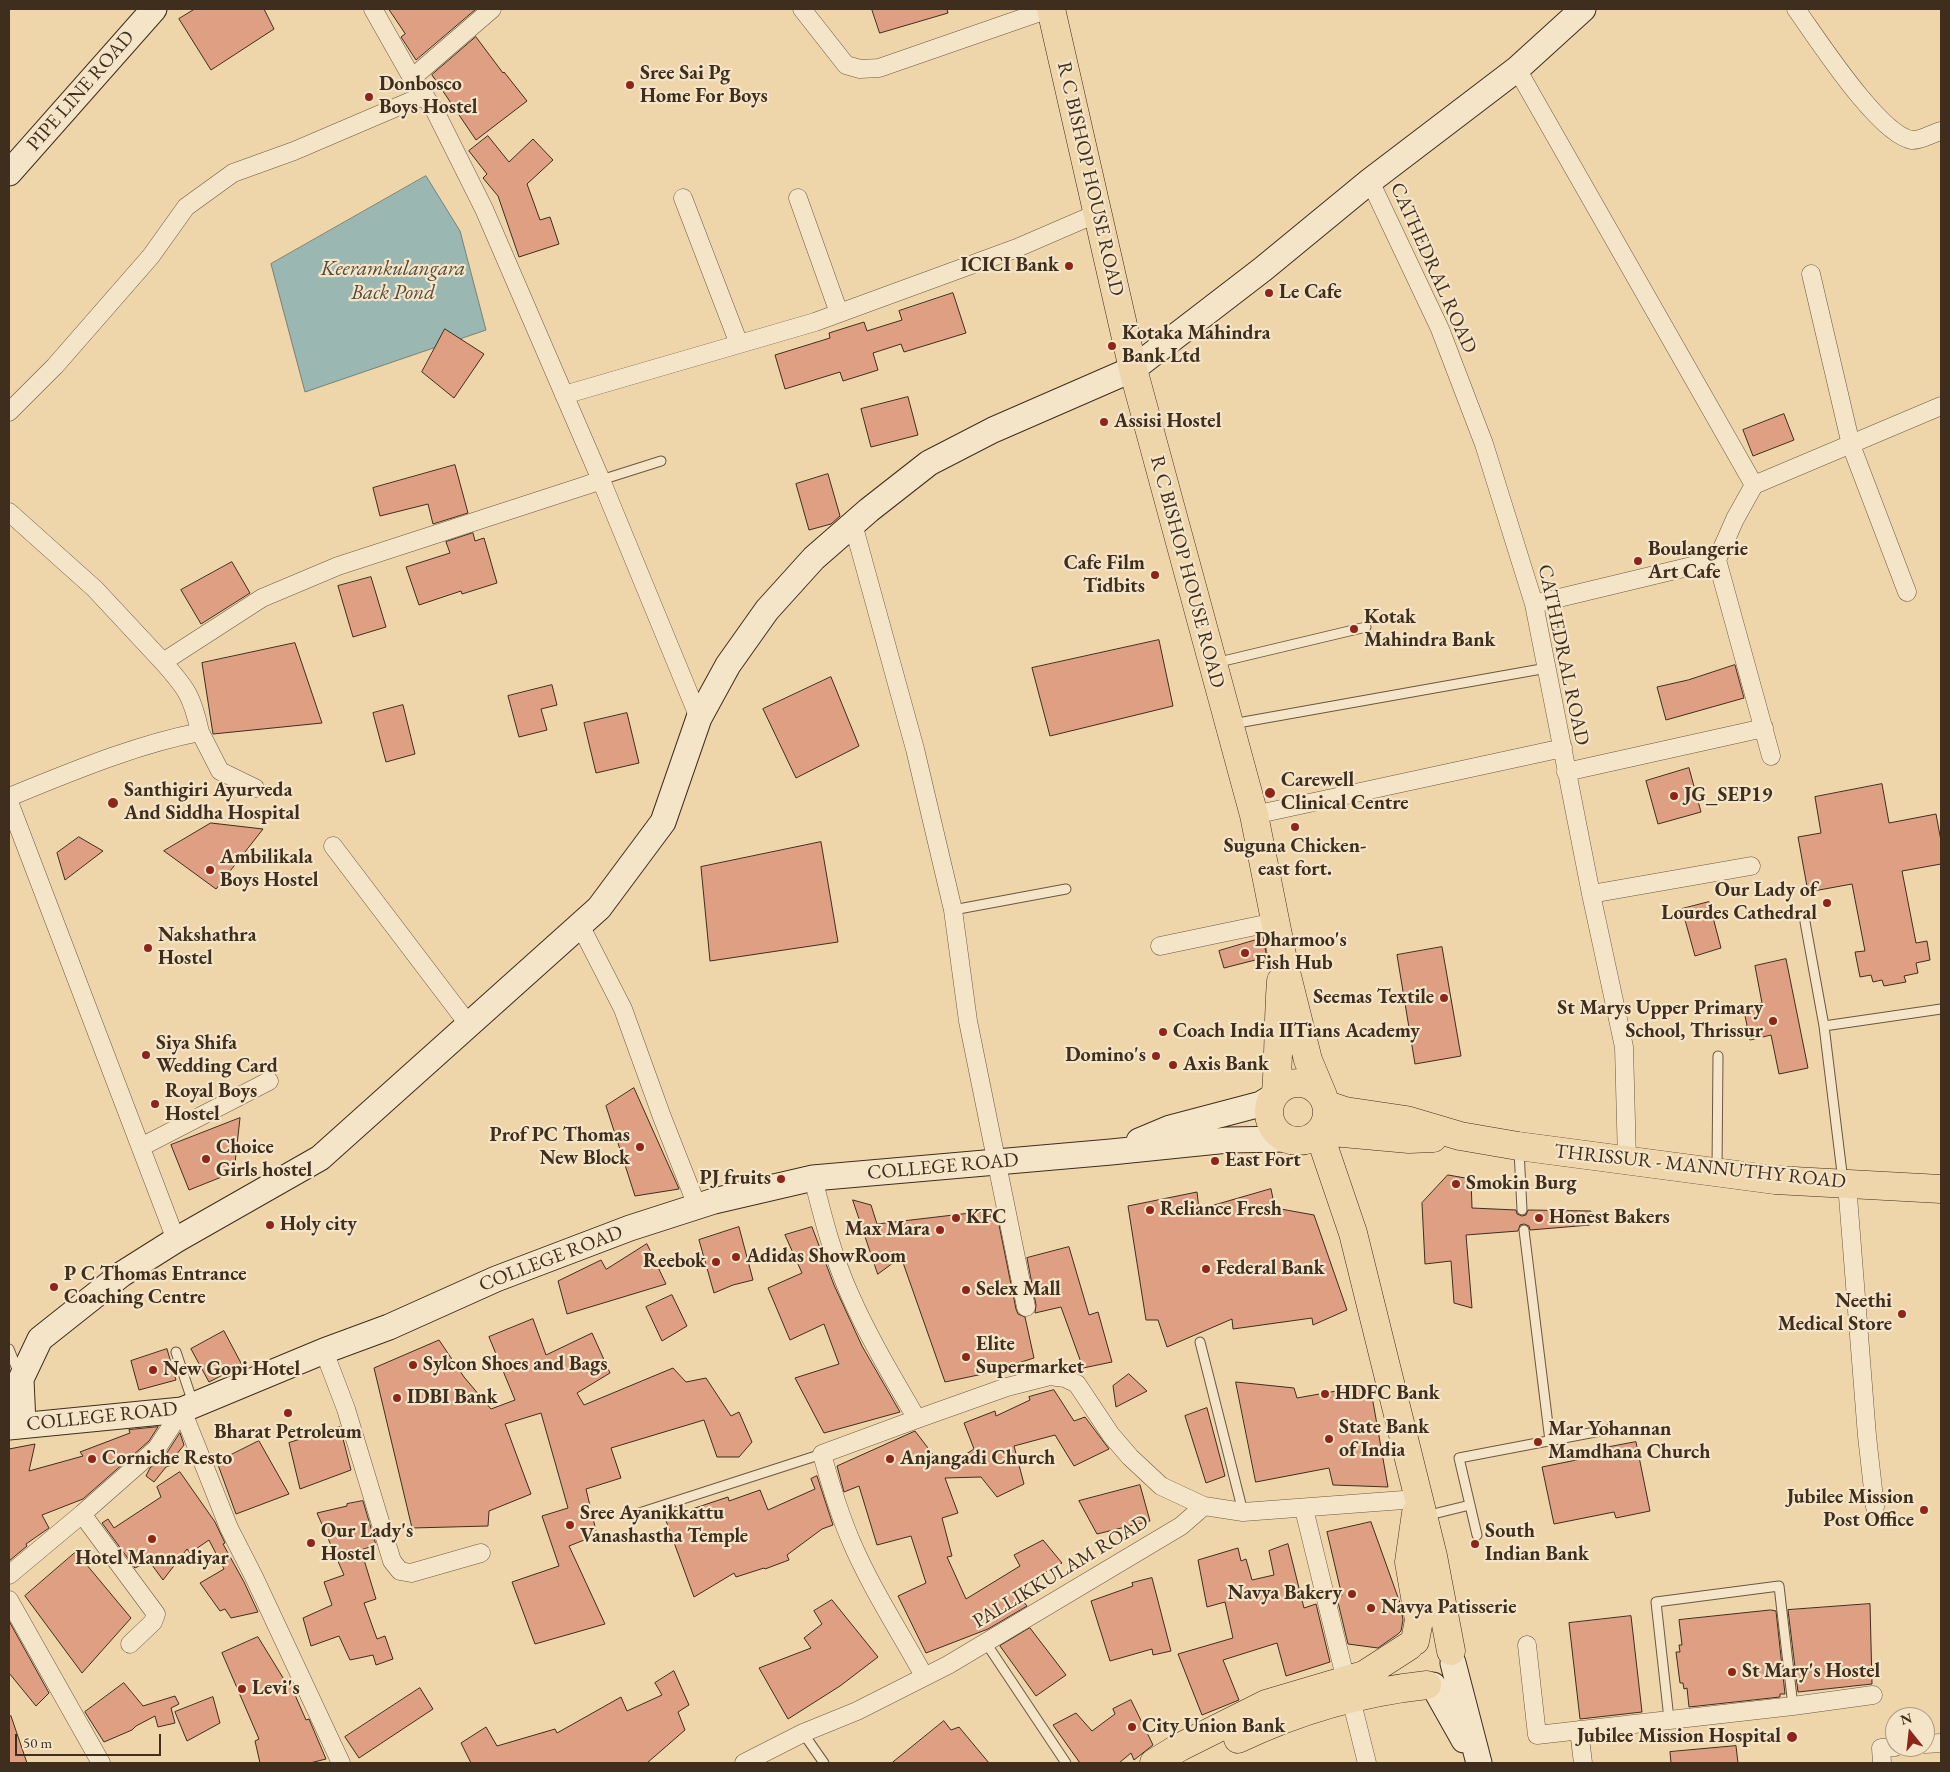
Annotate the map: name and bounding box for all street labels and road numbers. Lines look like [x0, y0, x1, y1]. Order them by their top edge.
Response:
street label: PIPE LINE ROAD [22, 26, 140, 156]
street label: R C BISHOP HOUSE ROAD [1051, 60, 1129, 298]
street label: CATHEDRAL ROAD [1385, 179, 1481, 357]
street label: R C BISHOP HOUSE ROAD [1144, 453, 1230, 691]
street label: CATHEDRAL ROAD [1532, 562, 1594, 748]
street label: THRISSUR - MANNUTHY ROAD [1553, 1140, 1847, 1194]
street label: COLLEGE ROAD [866, 1148, 1020, 1186]
street label: COLLEGE ROAD [476, 1221, 626, 1297]
street label: COLLEGE ROAD [25, 1397, 179, 1437]
street label: PALLIKKULAM ROAD [969, 1510, 1153, 1634]

